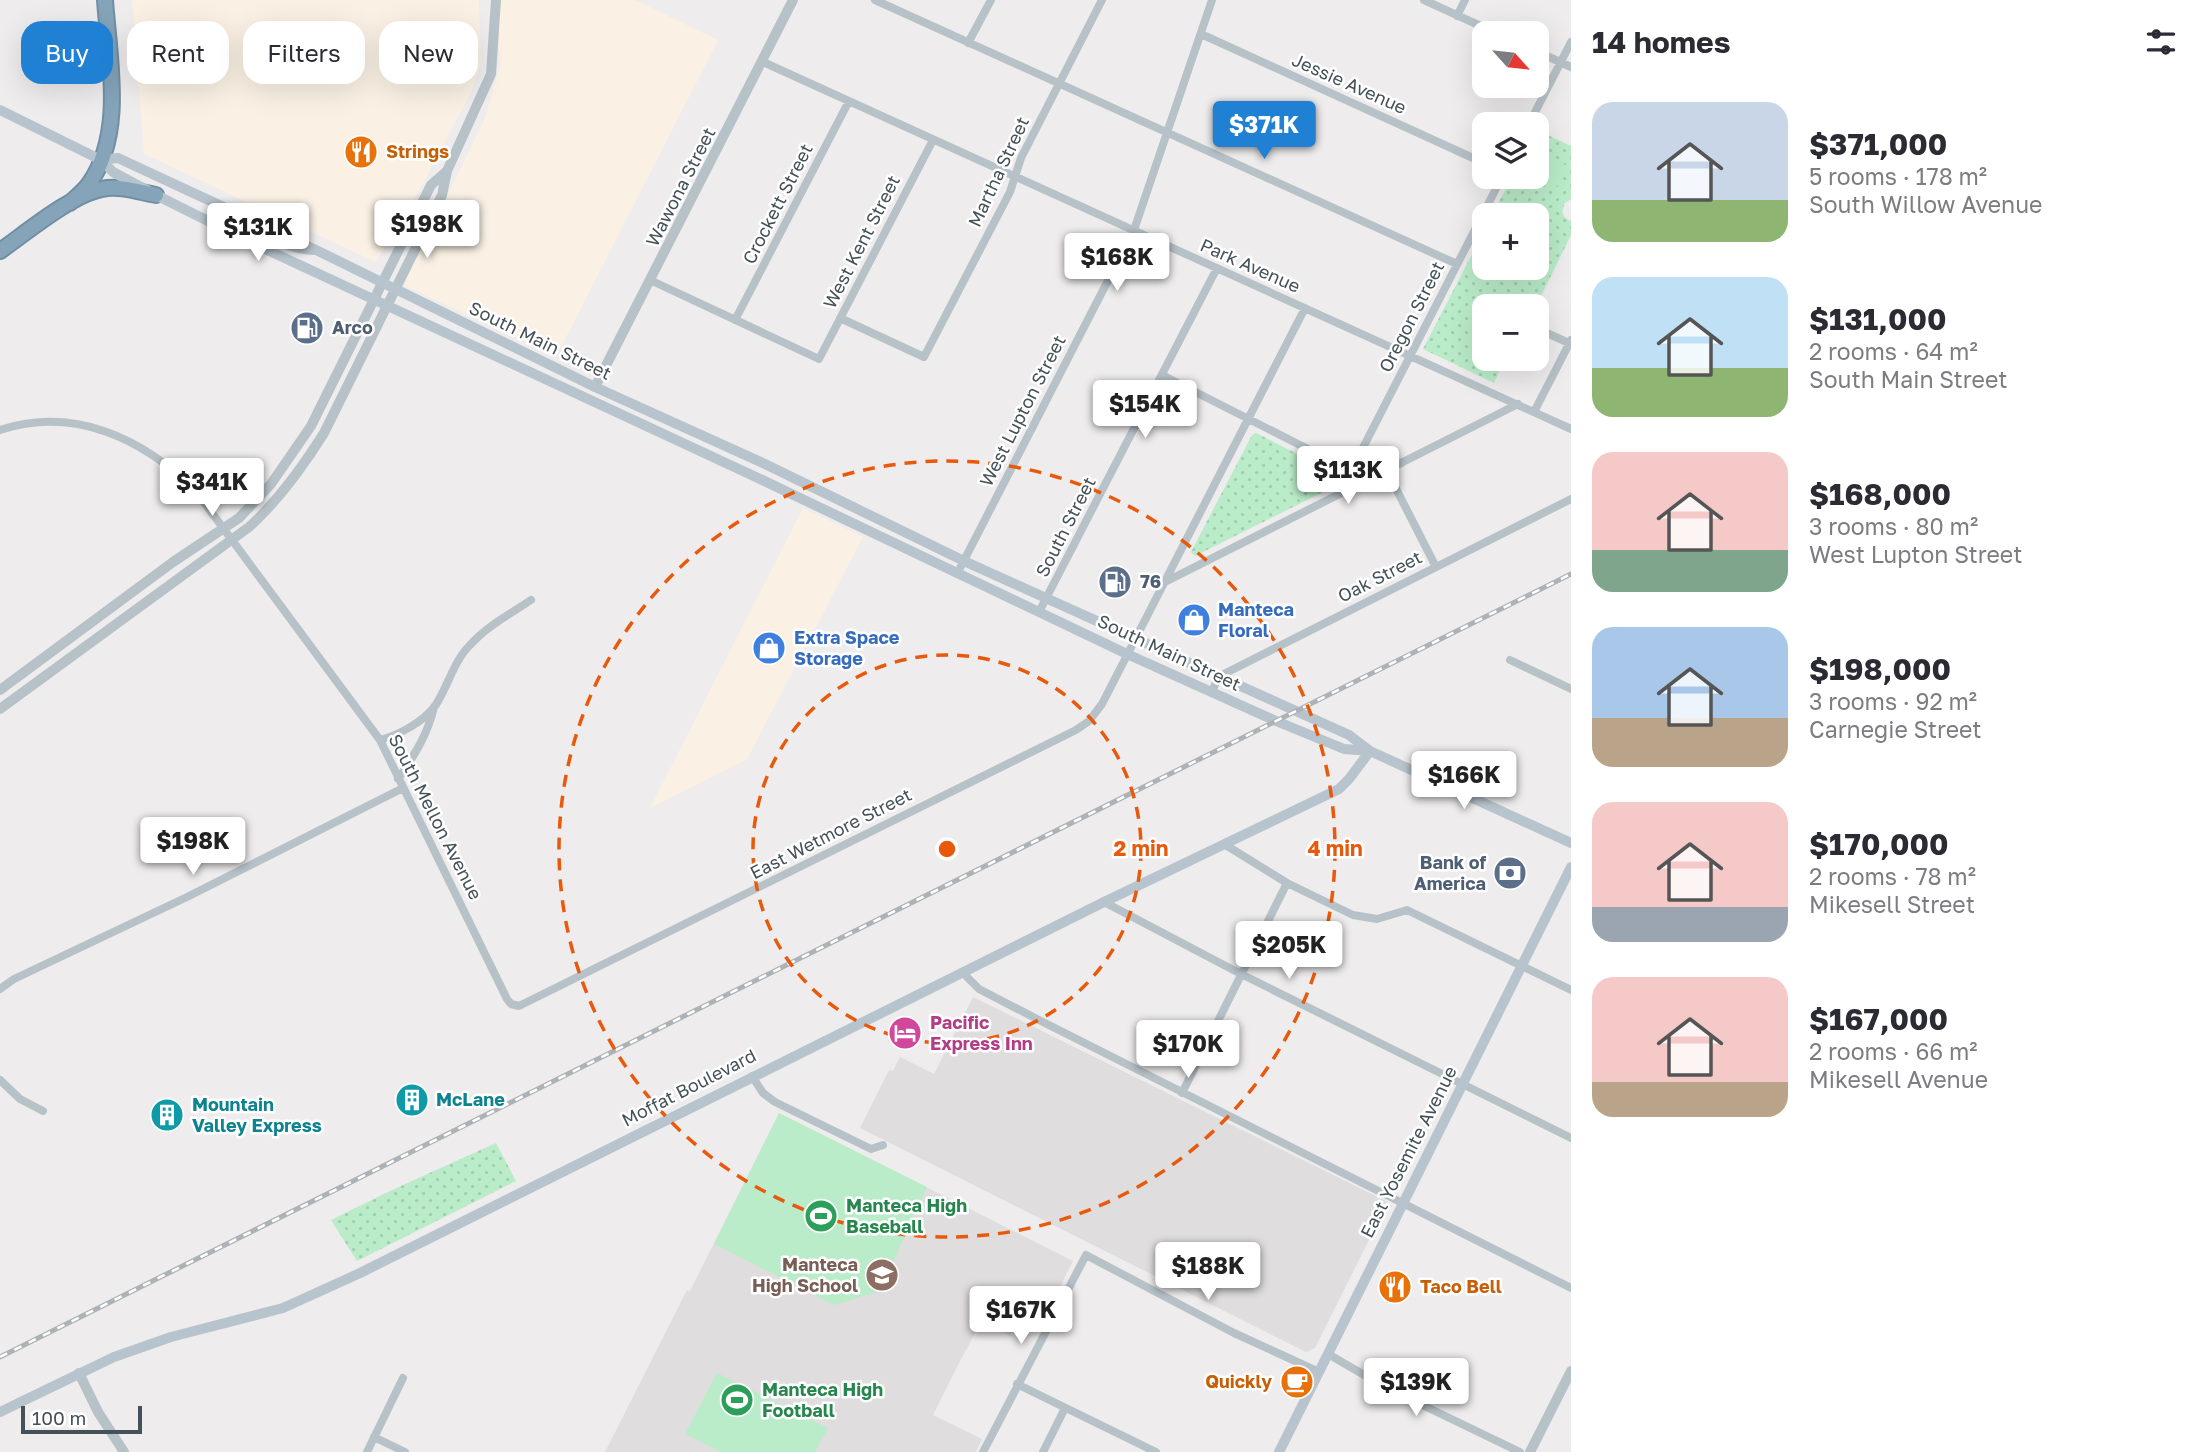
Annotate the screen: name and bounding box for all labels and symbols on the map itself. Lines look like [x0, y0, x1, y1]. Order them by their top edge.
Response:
north arrow [1472, 21, 1549, 98]
street label: Jessie Avenue [1289, 48, 1410, 118]
pin: $371K [1215, 102, 1313, 161]
street label: Martha Street [963, 113, 1033, 230]
street label: Wawona Street [641, 123, 720, 250]
restaurant icon: Strings [342, 133, 380, 171]
place label: Strings [386, 140, 449, 162]
street label: Crockett Street [737, 140, 817, 267]
street label: West Kent Street [818, 171, 904, 312]
pin: $198K [378, 201, 476, 260]
pin: $131K [209, 204, 307, 263]
pin: $168K [1068, 233, 1166, 293]
street label: Park Avenue [1197, 233, 1304, 297]
street label: Oregon Street [1374, 258, 1448, 376]
street label: South Main Street [466, 296, 615, 384]
fuel station icon: Arco [288, 309, 326, 347]
place label: Arco [332, 316, 373, 338]
street label: West Lupton Street [974, 331, 1070, 490]
pin: $154K [1096, 380, 1194, 440]
pin: $113K [1299, 447, 1397, 506]
pin: $341K [163, 458, 261, 518]
street label: South Street [1031, 473, 1100, 580]
street label: Oak Street [1334, 546, 1425, 607]
fuel station icon: 76 [1096, 563, 1134, 601]
place label: 76 [1140, 570, 1161, 592]
place label: Manteca Floral [1218, 598, 1294, 641]
shop icon: Manteca Floral [1175, 601, 1213, 639]
street label: South Main Street [1094, 609, 1244, 695]
place label: Extra Space Storage [794, 626, 900, 669]
shop icon: Extra Space Storage [750, 629, 788, 667]
street label: South Mellon Avenue [385, 730, 487, 903]
pin: $166K [1415, 752, 1513, 811]
street label: East Wetmore Street [746, 783, 915, 883]
pin: $198K [144, 818, 242, 877]
text: 2 min [1114, 835, 1168, 861]
text: 4 min [1307, 835, 1363, 861]
centre of rings [935, 837, 959, 861]
place label: Bank of America [1414, 851, 1486, 894]
bank icon: Bank of America [1491, 854, 1529, 892]
pin: $205K [1240, 922, 1338, 981]
place label: Pacific Express Inn [930, 1011, 1033, 1054]
hotel icon: Pacific Express Inn [886, 1014, 924, 1052]
pin: $170K [1139, 1020, 1237, 1080]
street label: Moffat Boulevard [618, 1044, 759, 1130]
street label: East Yosemite Avenue [1355, 1062, 1461, 1241]
building icon: McLane [393, 1081, 431, 1119]
place label: McLane [436, 1088, 505, 1110]
place label: Mountain Valley Express [192, 1093, 322, 1136]
building icon: Mountain Valley Express [148, 1096, 186, 1134]
place label: Manteca High Baseball [846, 1194, 967, 1237]
sports icon: Manteca High Baseball [802, 1197, 840, 1235]
pin: $188K [1159, 1242, 1257, 1302]
place label: Manteca High School [752, 1253, 858, 1296]
school or university icon: Manteca High School [863, 1256, 901, 1294]
restaurant icon: Taco Bell [1376, 1268, 1414, 1306]
place label: Taco Bell [1420, 1275, 1502, 1297]
pin: $167K [972, 1286, 1070, 1346]
pin: $139K [1367, 1358, 1465, 1418]
cafe icon: Quickly [1278, 1363, 1316, 1401]
place label: Quickly [1205, 1370, 1272, 1392]
place label: Manteca High Football [762, 1378, 883, 1421]
sports icon: Manteca High Football [718, 1381, 756, 1419]
scale bar [21, 1403, 142, 1435]

